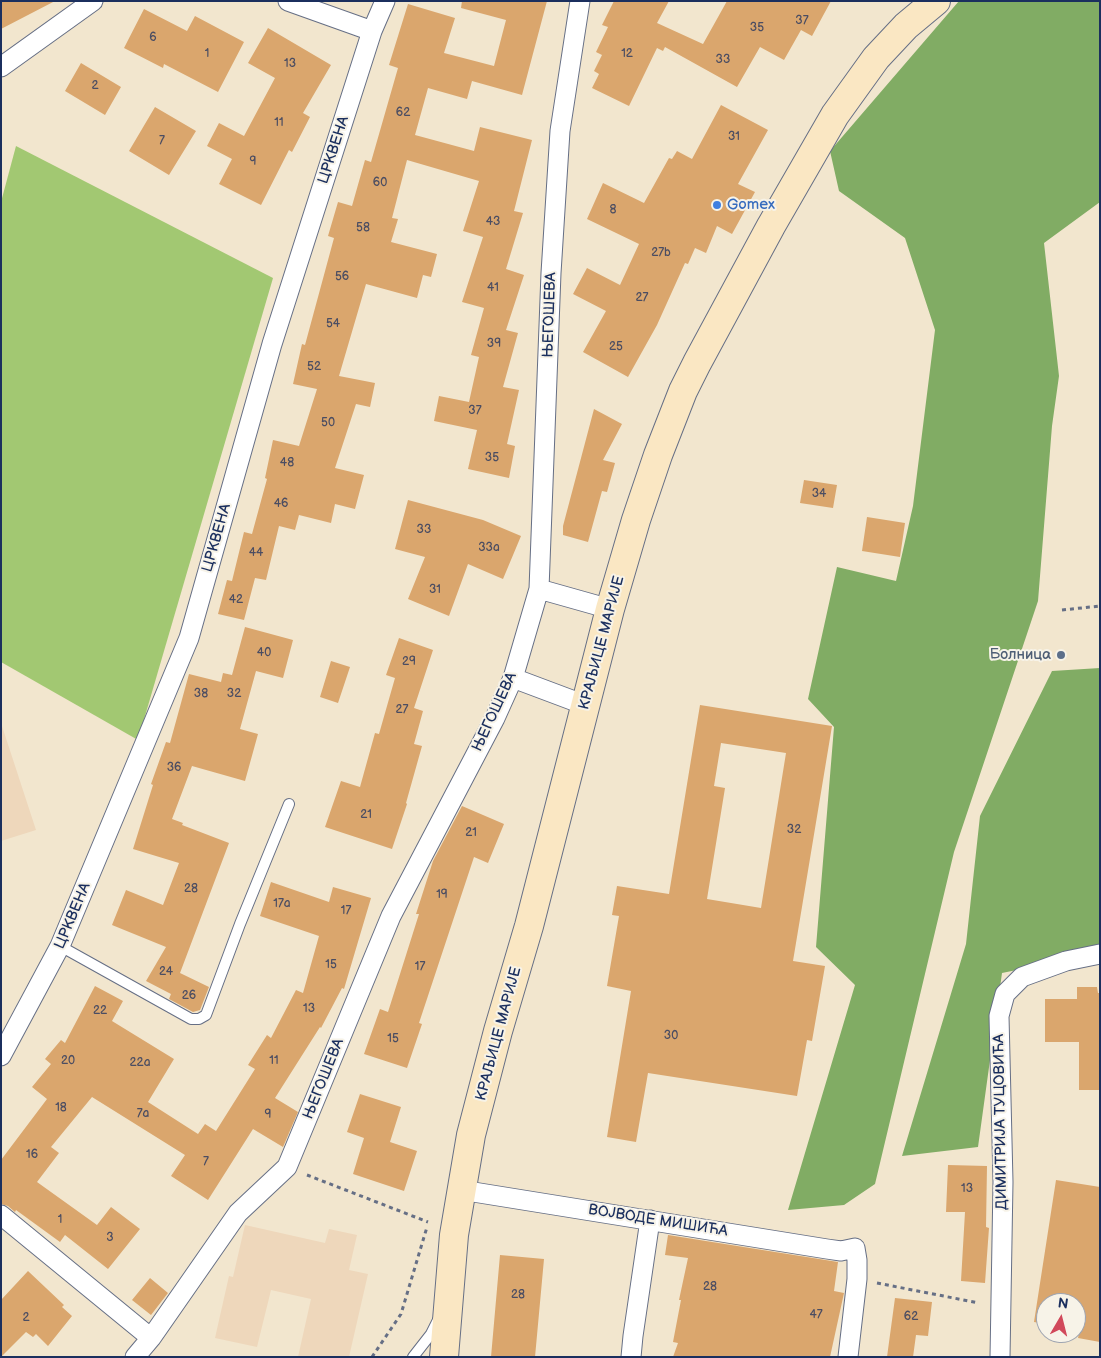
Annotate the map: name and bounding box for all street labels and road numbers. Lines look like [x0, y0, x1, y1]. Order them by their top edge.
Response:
street label: ЦРКВЕНА [315, 114, 353, 186]
street label: ЊЕГОШЕВА [540, 272, 560, 358]
street label: ЦРКВЕНА [199, 502, 235, 574]
street label: КРАЉИЦЕ МАРИЈЕ [575, 574, 629, 712]
street label: ЊЕГОШЕВА [469, 670, 521, 754]
street label: ЦРКВЕНА [51, 880, 95, 952]
street label: КРАЉИЦЕ МАРИЈЕ [472, 965, 526, 1103]
street label: ДИМИТРИЈА ТУЦОВИЋА [990, 1034, 1012, 1210]
street label: ЊЕГОШЕВА [300, 1036, 348, 1122]
street label: ВОЈВОДЕ МИШИЋА [587, 1201, 729, 1241]

